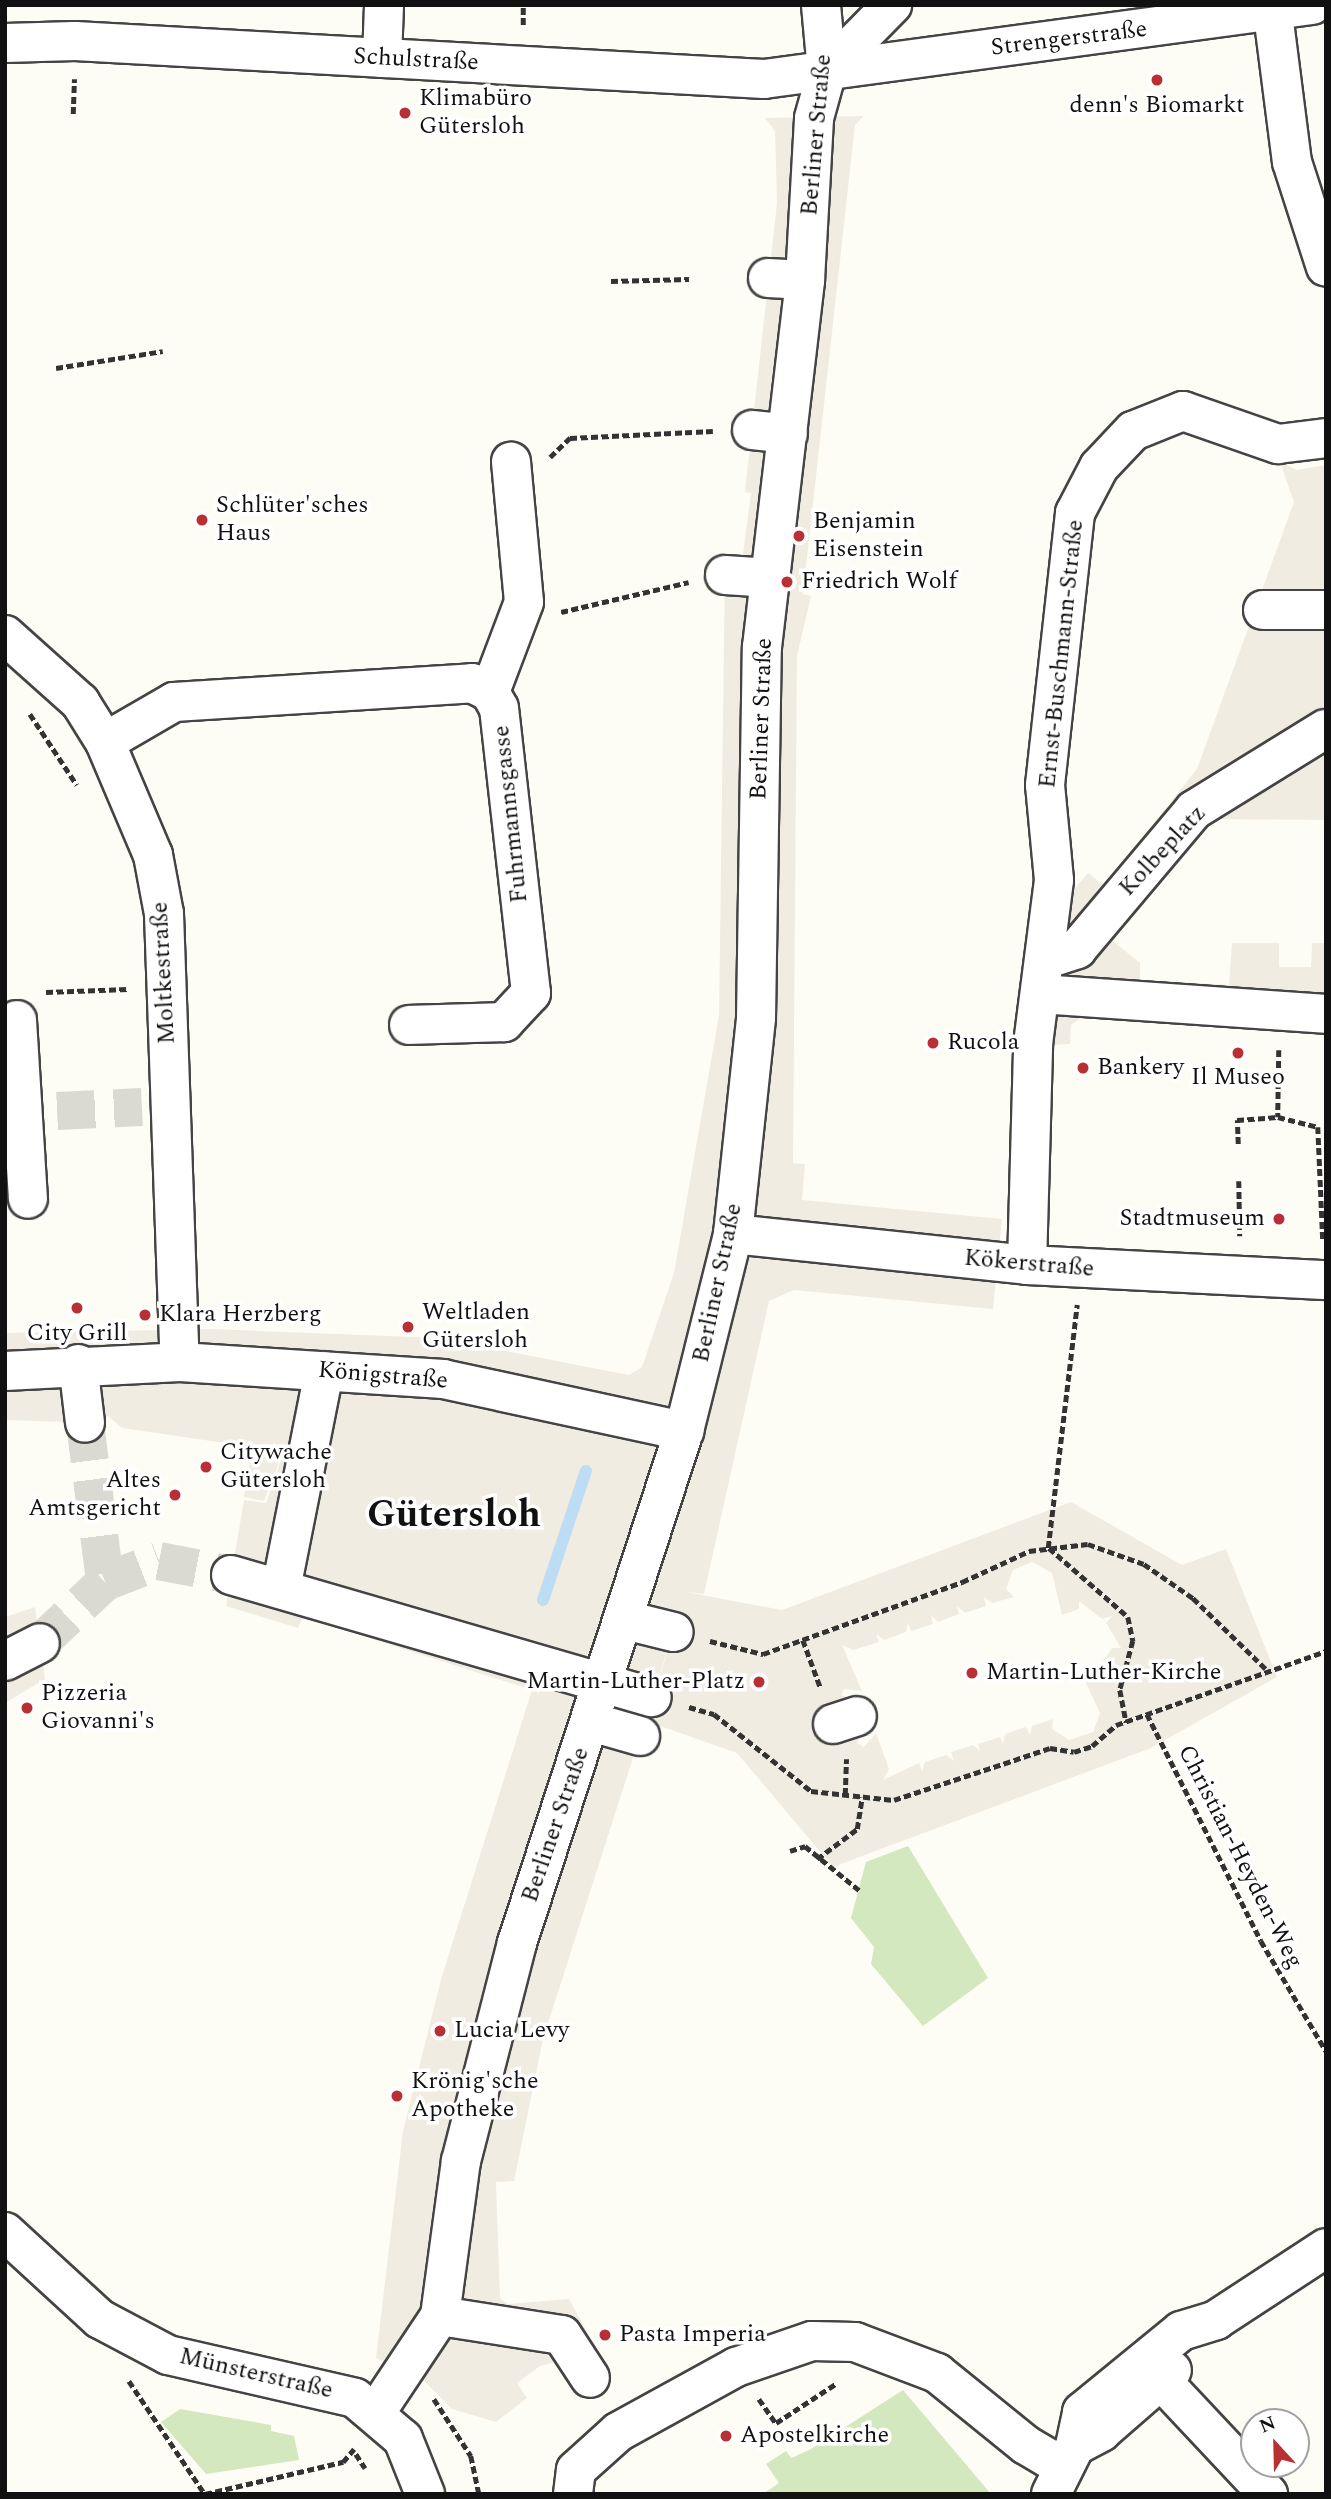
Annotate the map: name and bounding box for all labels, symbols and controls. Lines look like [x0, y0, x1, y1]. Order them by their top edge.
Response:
street label: Strengerstraße [989, 15, 1149, 63]
street label: Schulstraße [353, 42, 479, 78]
street label: Berliner Straße [796, 53, 838, 217]
marker: denn's Biomarkt [1149, 72, 1165, 88]
place label: Klimabüro Gütersloh [419, 85, 532, 141]
place label: denn's Biomarkt [1070, 92, 1244, 120]
marker: Klimabüro Gütersloh [397, 105, 413, 121]
place label: Schlüter'sches Haus [216, 492, 369, 548]
place label: Benjamin Eisenstein [813, 508, 924, 564]
marker: Schlüter'sches Haus [194, 512, 210, 528]
street label: Ernst-Buschmann-Straße [1034, 518, 1090, 790]
marker: Benjamin Eisenstein [791, 528, 807, 544]
place label: Friedrich Wolf [801, 568, 957, 596]
marker: Friedrich Wolf [779, 574, 795, 590]
street label: Berliner Straße [745, 637, 779, 801]
street label: Fuhrmannsgasse [487, 724, 535, 904]
street label: Kolbeplatz [1113, 799, 1213, 903]
street label: Moltkestraße [146, 901, 182, 1045]
place label: Rucola [947, 1029, 1020, 1057]
marker: Rucola [925, 1035, 941, 1051]
marker: Il Museo [1230, 1045, 1246, 1061]
place label: Bankery [1097, 1054, 1184, 1082]
marker: Bankery [1075, 1060, 1091, 1076]
place label: Il Museo [1191, 1064, 1285, 1092]
street label: Berliner Straße [687, 1201, 749, 1365]
place label: Stadtmuseum [1119, 1205, 1265, 1233]
marker: Stadtmuseum [1271, 1211, 1287, 1227]
street label: Kökerstraße [963, 1244, 1095, 1284]
place label: Weltladen Gütersloh [422, 1299, 530, 1355]
marker: City Grill [69, 1300, 85, 1316]
place label: Klara Herzberg [159, 1301, 322, 1329]
marker: Klara Herzberg [137, 1307, 153, 1323]
marker: Weltladen Gütersloh [400, 1319, 416, 1335]
place label: City Grill [27, 1320, 127, 1348]
street label: Königstraße [317, 1356, 449, 1396]
place label: Citywache Gütersloh [220, 1439, 332, 1495]
marker: Citywache Gütersloh [198, 1459, 214, 1475]
place label: Altes Amtsgericht [28, 1467, 161, 1523]
marker: Altes Amtsgericht [167, 1487, 183, 1503]
district label: Gütersloh [367, 1493, 541, 1539]
place label: Martin-Luther-Kirche [986, 1659, 1221, 1687]
marker: Martin-Luther-Kirche [964, 1665, 980, 1681]
place label: Martin-Luther-Platz [527, 1668, 745, 1696]
marker: Martin-Luther-Platz [751, 1674, 767, 1690]
place label: Pizzeria Giovanni's [41, 1680, 155, 1736]
marker: Pizzeria Giovanni's [19, 1700, 35, 1716]
street label: Christian-Heyden-Weg [1171, 1740, 1309, 1974]
street label: Berliner Straße [516, 1744, 596, 1906]
place label: Lucia Levy [454, 2017, 569, 2045]
marker: Lucia Levy [432, 2023, 448, 2039]
place label: Krönig'sche Apotheke [411, 2068, 539, 2124]
marker: Krönig'sche Apotheke [389, 2088, 405, 2104]
place label: Pasta Imperia [619, 2321, 766, 2349]
marker: Pasta Imperia [597, 2327, 613, 2343]
street label: Münsterstraße [176, 2342, 336, 2406]
north arrow [1240, 2408, 1310, 2478]
text: N [1255, 2409, 1280, 2441]
place label: Apostelkirche [740, 2422, 889, 2450]
marker: Apostelkirche [718, 2428, 734, 2444]

